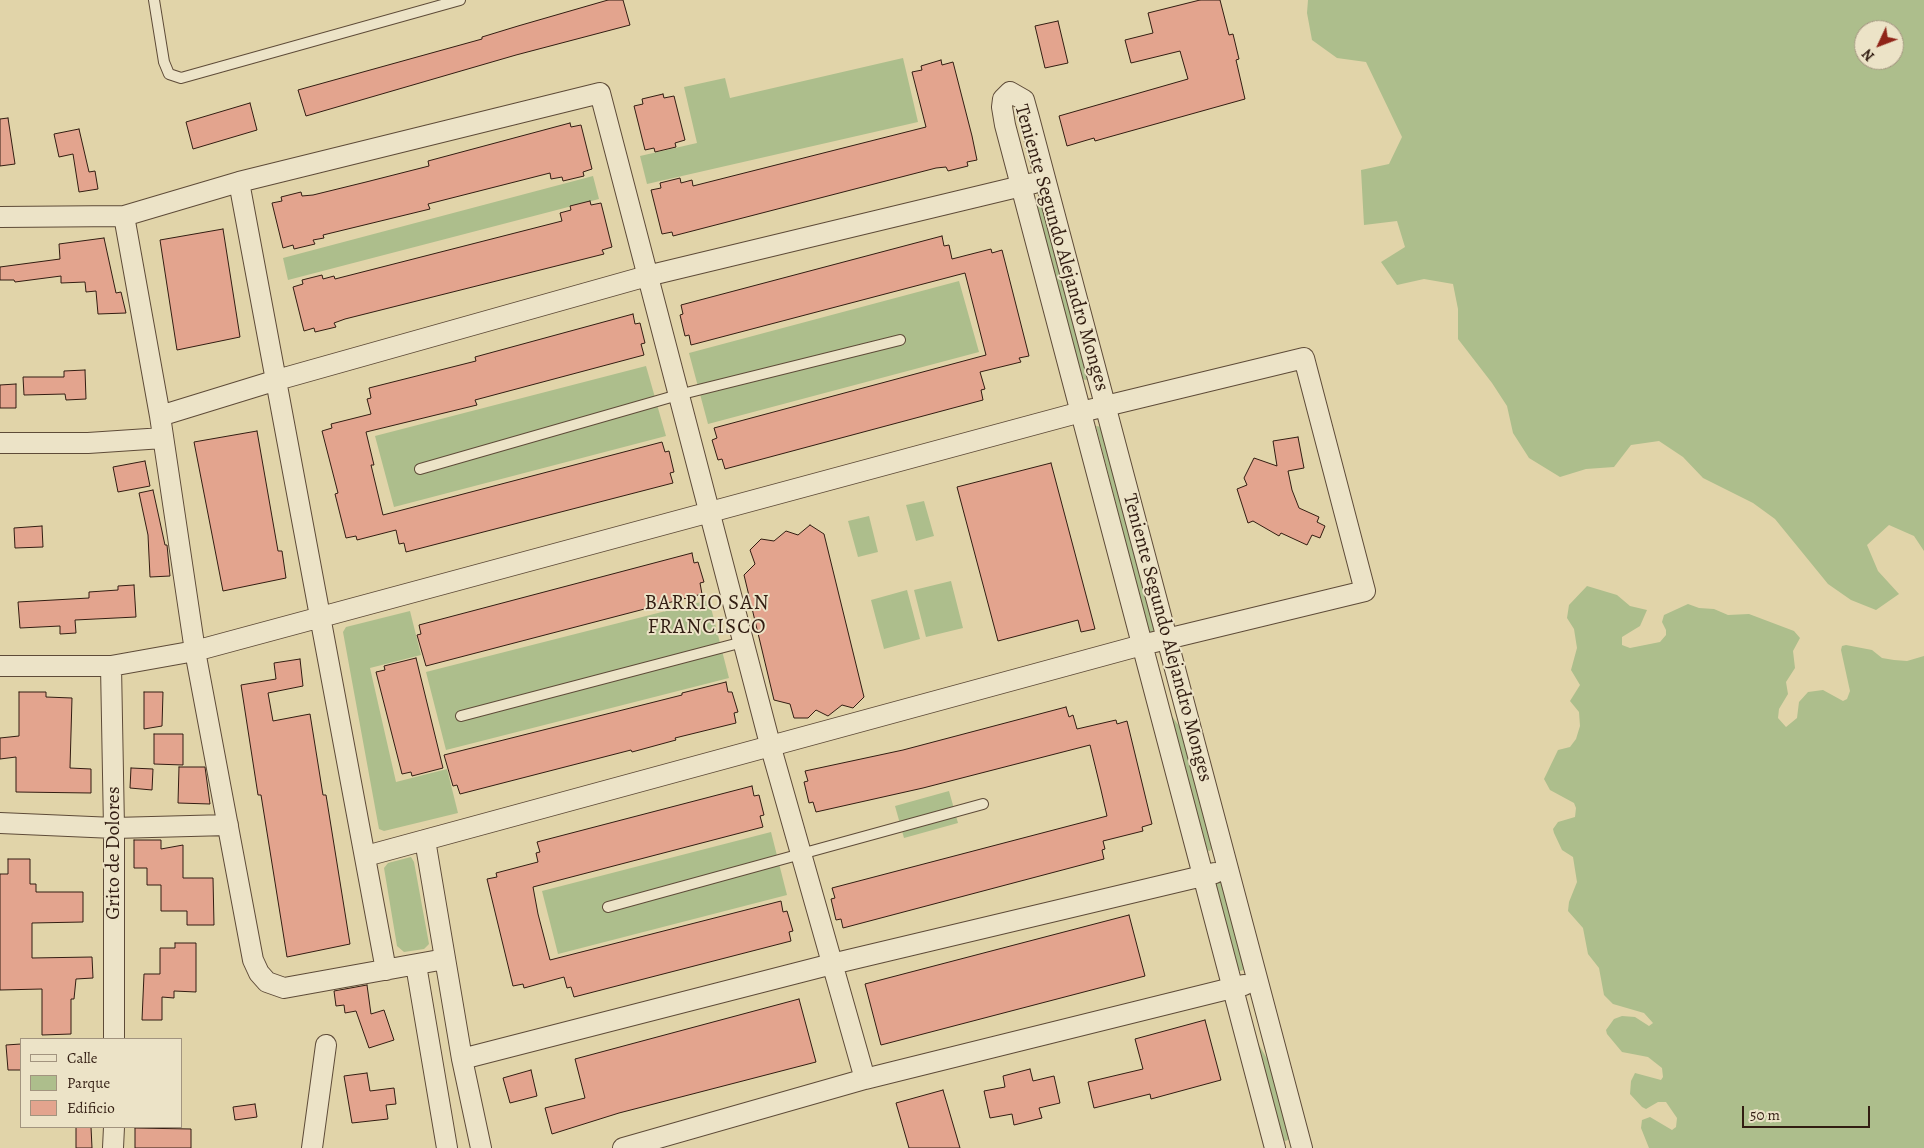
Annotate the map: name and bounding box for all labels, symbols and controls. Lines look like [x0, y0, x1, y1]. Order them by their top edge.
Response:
north arrow [1854, 20, 1904, 70]
text: N [1858, 45, 1879, 65]
street label: Teniente Segundo Alejandro Monges [1009, 102, 1113, 394]
street label: Teniente Segundo Alejandro Monges [1117, 491, 1217, 785]
district label: BARRIO SAN FRANCISCO [643, 591, 771, 641]
street label: Grito de Dolores [102, 786, 126, 920]
legend [20, 1038, 182, 1128]
text: Calle [67, 1048, 97, 1068]
text: Parque [67, 1073, 110, 1093]
scale bar [1744, 1096, 1872, 1128]
text: Edificio [67, 1098, 115, 1118]
text: 50 m [1750, 1105, 1780, 1125]

